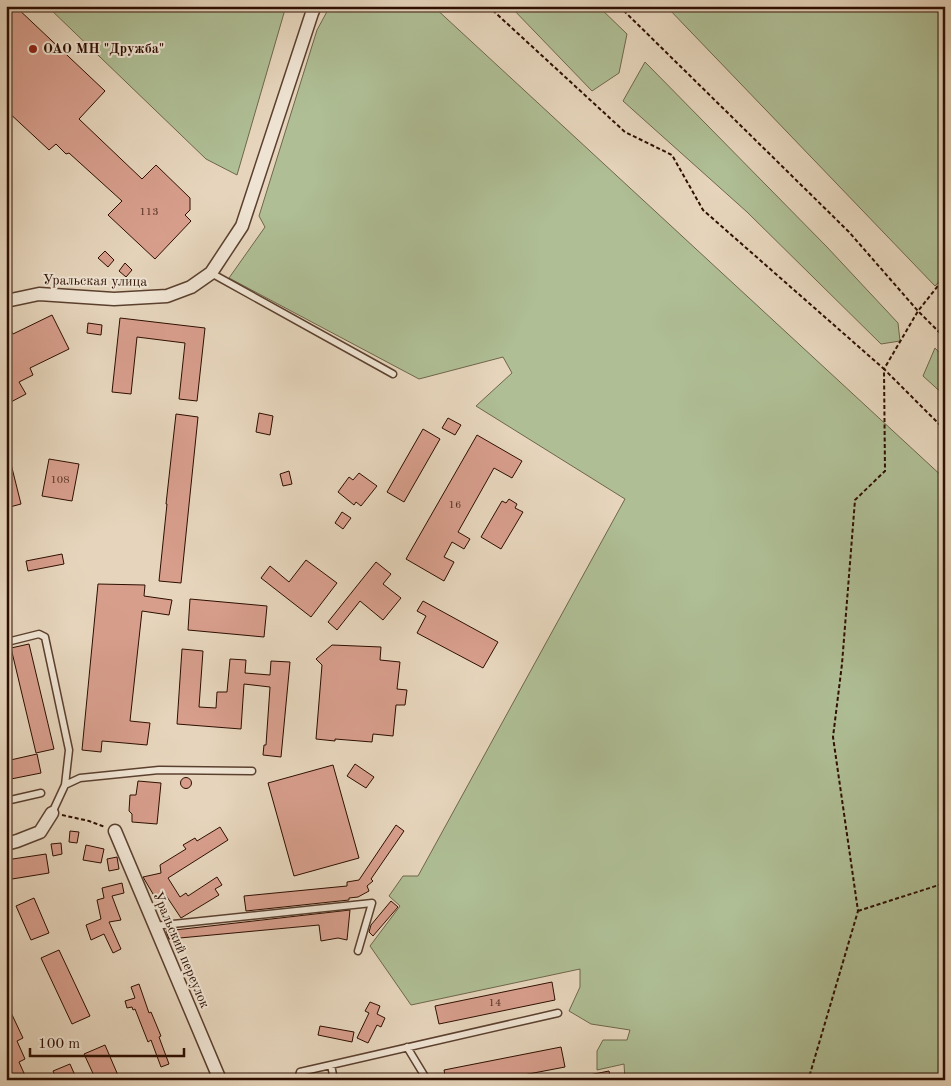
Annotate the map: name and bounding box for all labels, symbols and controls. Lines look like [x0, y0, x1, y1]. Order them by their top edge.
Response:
place label: ОАО МН "Дружба" [43, 42, 164, 56]
marker: ОАО МН "Дружба" [27, 43, 39, 55]
house number: 113 [139, 207, 159, 218]
street label: Уральская улица [43, 273, 147, 289]
house number: 108 [50, 475, 70, 486]
house number: 16 [449, 500, 461, 511]
street label: Уральский переулок [150, 890, 212, 1010]
house number: 14 [489, 998, 501, 1009]
scale bar [30, 1026, 184, 1058]
text: 100 m [38, 1037, 80, 1052]

